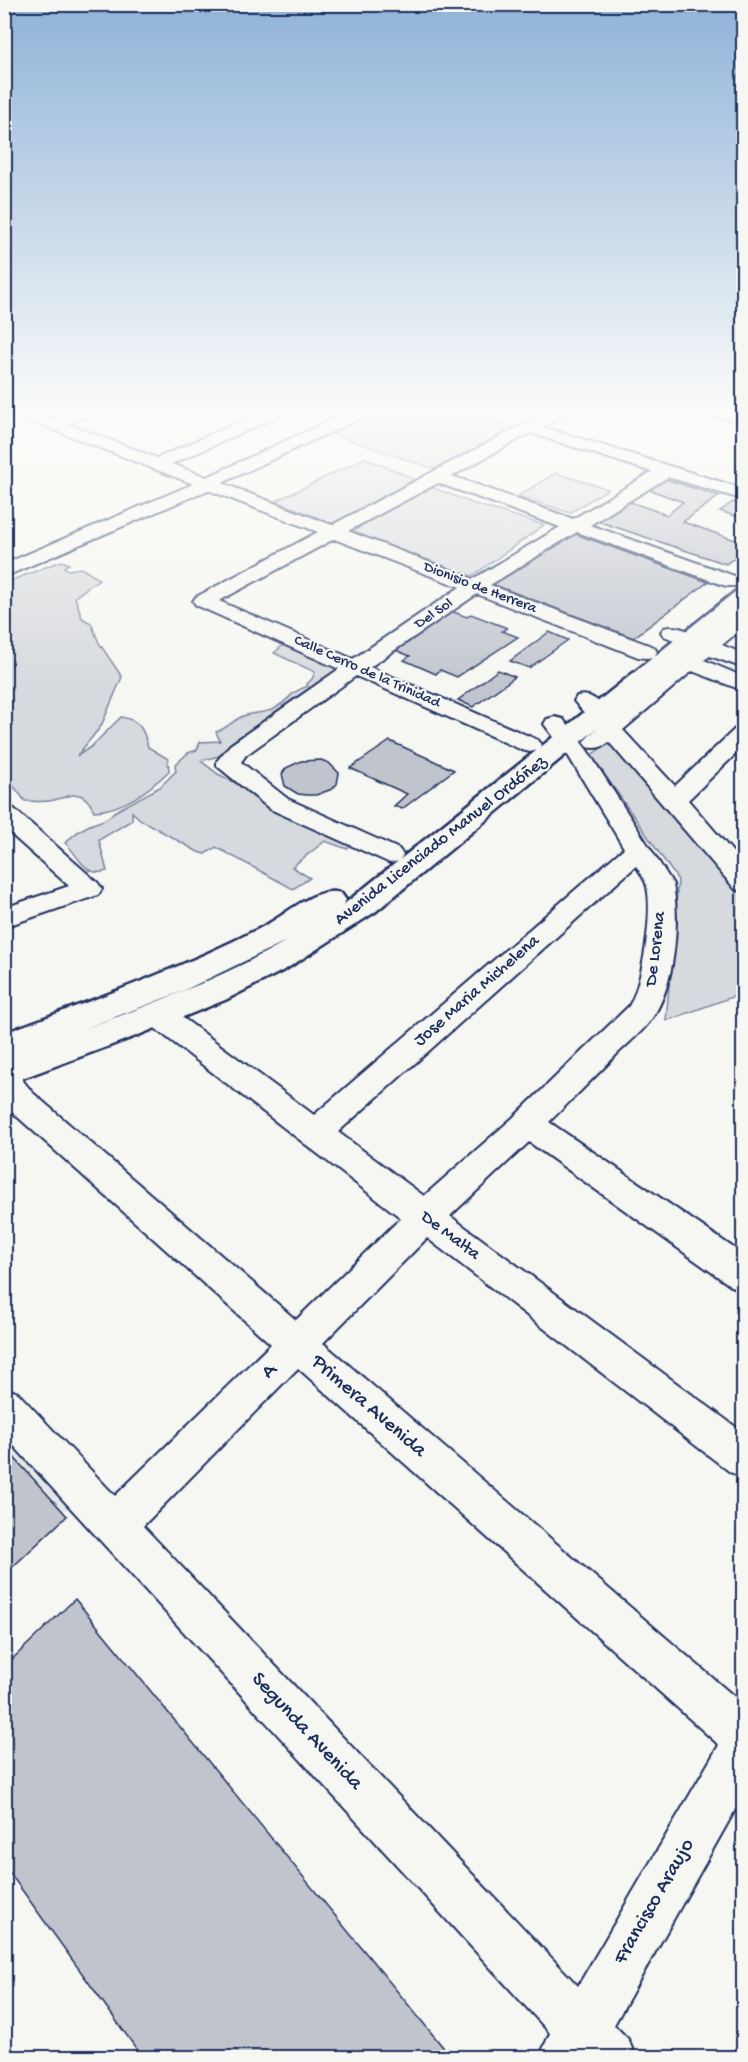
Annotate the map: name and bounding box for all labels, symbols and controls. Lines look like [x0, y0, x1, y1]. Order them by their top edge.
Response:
street label: Dionisio de Herrera [420, 558, 540, 618]
street label: Del Sol [411, 595, 457, 634]
street label: Calle Cerro de la Trinidad [291, 632, 444, 713]
street label: Avenida Licenciado Manuel Ordóñez [331, 751, 552, 930]
street label: De Lorena [641, 909, 671, 989]
street label: Jose Maria Michelena [410, 930, 545, 1051]
street label: De Malta [415, 1206, 485, 1266]
street label: Primera Avenida [305, 1350, 432, 1465]
street label: A [257, 1358, 284, 1385]
street label: Segunda Avenida [245, 1668, 368, 1797]
street label: Francisco Araujo [609, 1835, 701, 1970]

